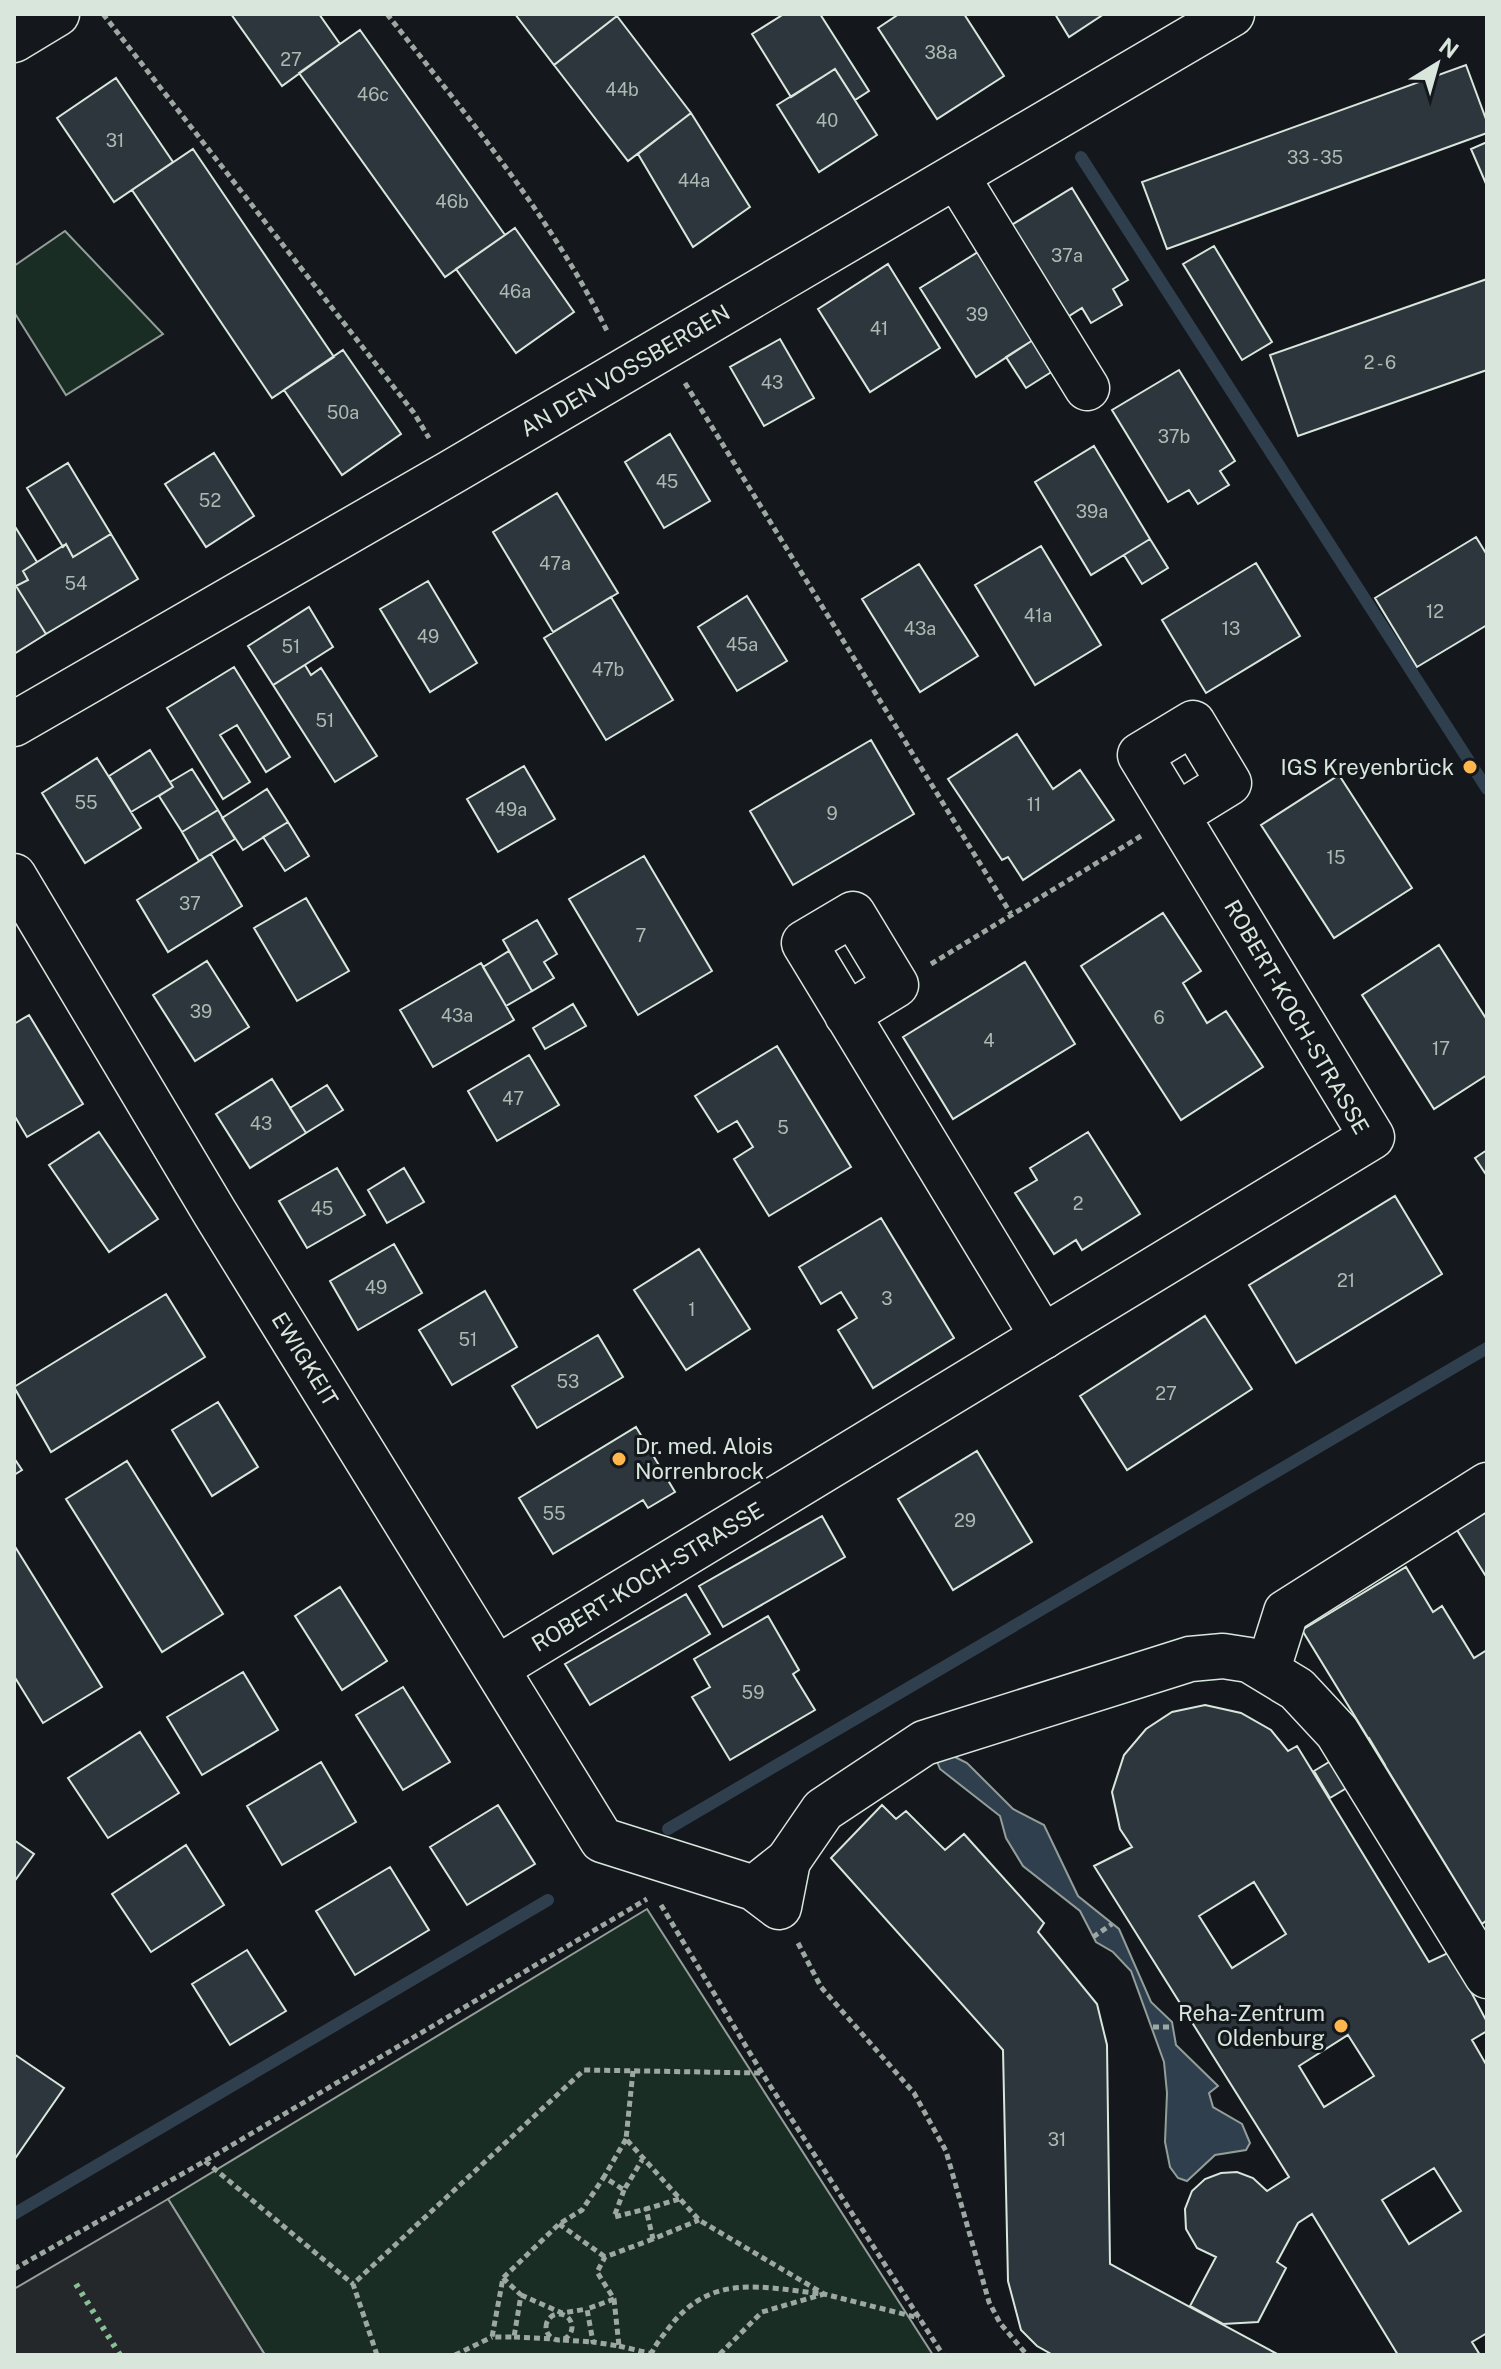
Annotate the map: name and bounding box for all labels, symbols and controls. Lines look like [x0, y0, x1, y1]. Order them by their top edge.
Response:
north arrow [1397, 24, 1477, 104]
text: N [1434, 32, 1464, 64]
house number: 38a [925, 42, 957, 63]
house number: 27 [280, 49, 302, 70]
house number: 44b [605, 79, 639, 100]
house number: 46c [357, 84, 389, 105]
house number: 40 [816, 110, 838, 131]
house number: 31 [106, 130, 124, 151]
house number: 33 - 35 [1287, 147, 1343, 168]
house number: 44a [678, 170, 710, 191]
house number: 46b [435, 191, 469, 212]
house number: 37a [1051, 245, 1083, 266]
house number: 46a [499, 281, 531, 302]
street label: AN DEN VOSSBERGEN [516, 299, 734, 442]
house number: 39 [966, 304, 988, 325]
house number: 41 [870, 318, 888, 339]
house number: 2 - 6 [1364, 352, 1396, 373]
house number: 43 [761, 372, 783, 393]
house number: 50a [327, 402, 359, 423]
house number: 37b [1158, 426, 1190, 447]
house number: 45 [656, 471, 678, 492]
house number: 52 [199, 490, 221, 511]
house number: 39a [1076, 501, 1108, 522]
house number: 47a [539, 553, 571, 574]
house number: 54 [65, 573, 87, 594]
house number: 12 [1426, 601, 1444, 622]
house number: 41a [1024, 605, 1052, 626]
house number: 43a [904, 618, 936, 639]
house number: 13 [1222, 618, 1240, 639]
house number: 49 [417, 626, 439, 647]
house number: 45a [726, 634, 758, 655]
house number: 51 [282, 636, 300, 657]
house number: 47b [592, 659, 624, 680]
house number: 51 [316, 710, 334, 731]
place label: IGS Kreyenbrück [1281, 754, 1454, 780]
marker: IGS Kreyenbrück [1461, 758, 1479, 776]
house number: 55 [74, 792, 98, 813]
house number: 11 [1027, 794, 1041, 815]
house number: 49a [495, 799, 527, 820]
house number: 9 [826, 803, 838, 824]
house number: 15 [1327, 847, 1345, 868]
house number: 37 [179, 893, 201, 914]
street label: ROBERT-KOCH-STRASSE [1219, 895, 1375, 1139]
house number: 7 [636, 925, 646, 946]
house number: 39 [190, 1001, 212, 1022]
house number: 43a [441, 1005, 473, 1026]
house number: 6 [1153, 1007, 1165, 1028]
house number: 4 [983, 1030, 995, 1051]
house number: 17 [1432, 1038, 1450, 1059]
house number: 47 [502, 1088, 524, 1109]
house number: 43 [250, 1113, 272, 1134]
house number: 5 [777, 1117, 789, 1138]
house number: 2 [1073, 1193, 1083, 1214]
house number: 45 [311, 1198, 333, 1219]
house number: 21 [1337, 1270, 1355, 1291]
house number: 49 [365, 1277, 387, 1298]
house number: 3 [881, 1288, 893, 1309]
house number: 1 [688, 1299, 696, 1320]
street label: EWIGKEIT [266, 1307, 344, 1411]
house number: 51 [459, 1329, 477, 1350]
house number: 53 [557, 1371, 579, 1392]
house number: 27 [1155, 1383, 1177, 1404]
place label: Dr. med. Alois Norrenbrock [635, 1433, 773, 1484]
marker: Dr. med. Alois Norrenbrock [610, 1450, 628, 1468]
street label: ROBERT-KOCH-STRASSE [527, 1497, 768, 1657]
house number: 55 [542, 1503, 566, 1524]
house number: 29 [954, 1510, 976, 1531]
house number: 59 [742, 1682, 764, 1703]
place label: Reha-Zentrum Oldenburg [1178, 2000, 1325, 2051]
marker: Reha-Zentrum Oldenburg [1332, 2017, 1350, 2035]
house number: 31 [1048, 2129, 1066, 2150]

